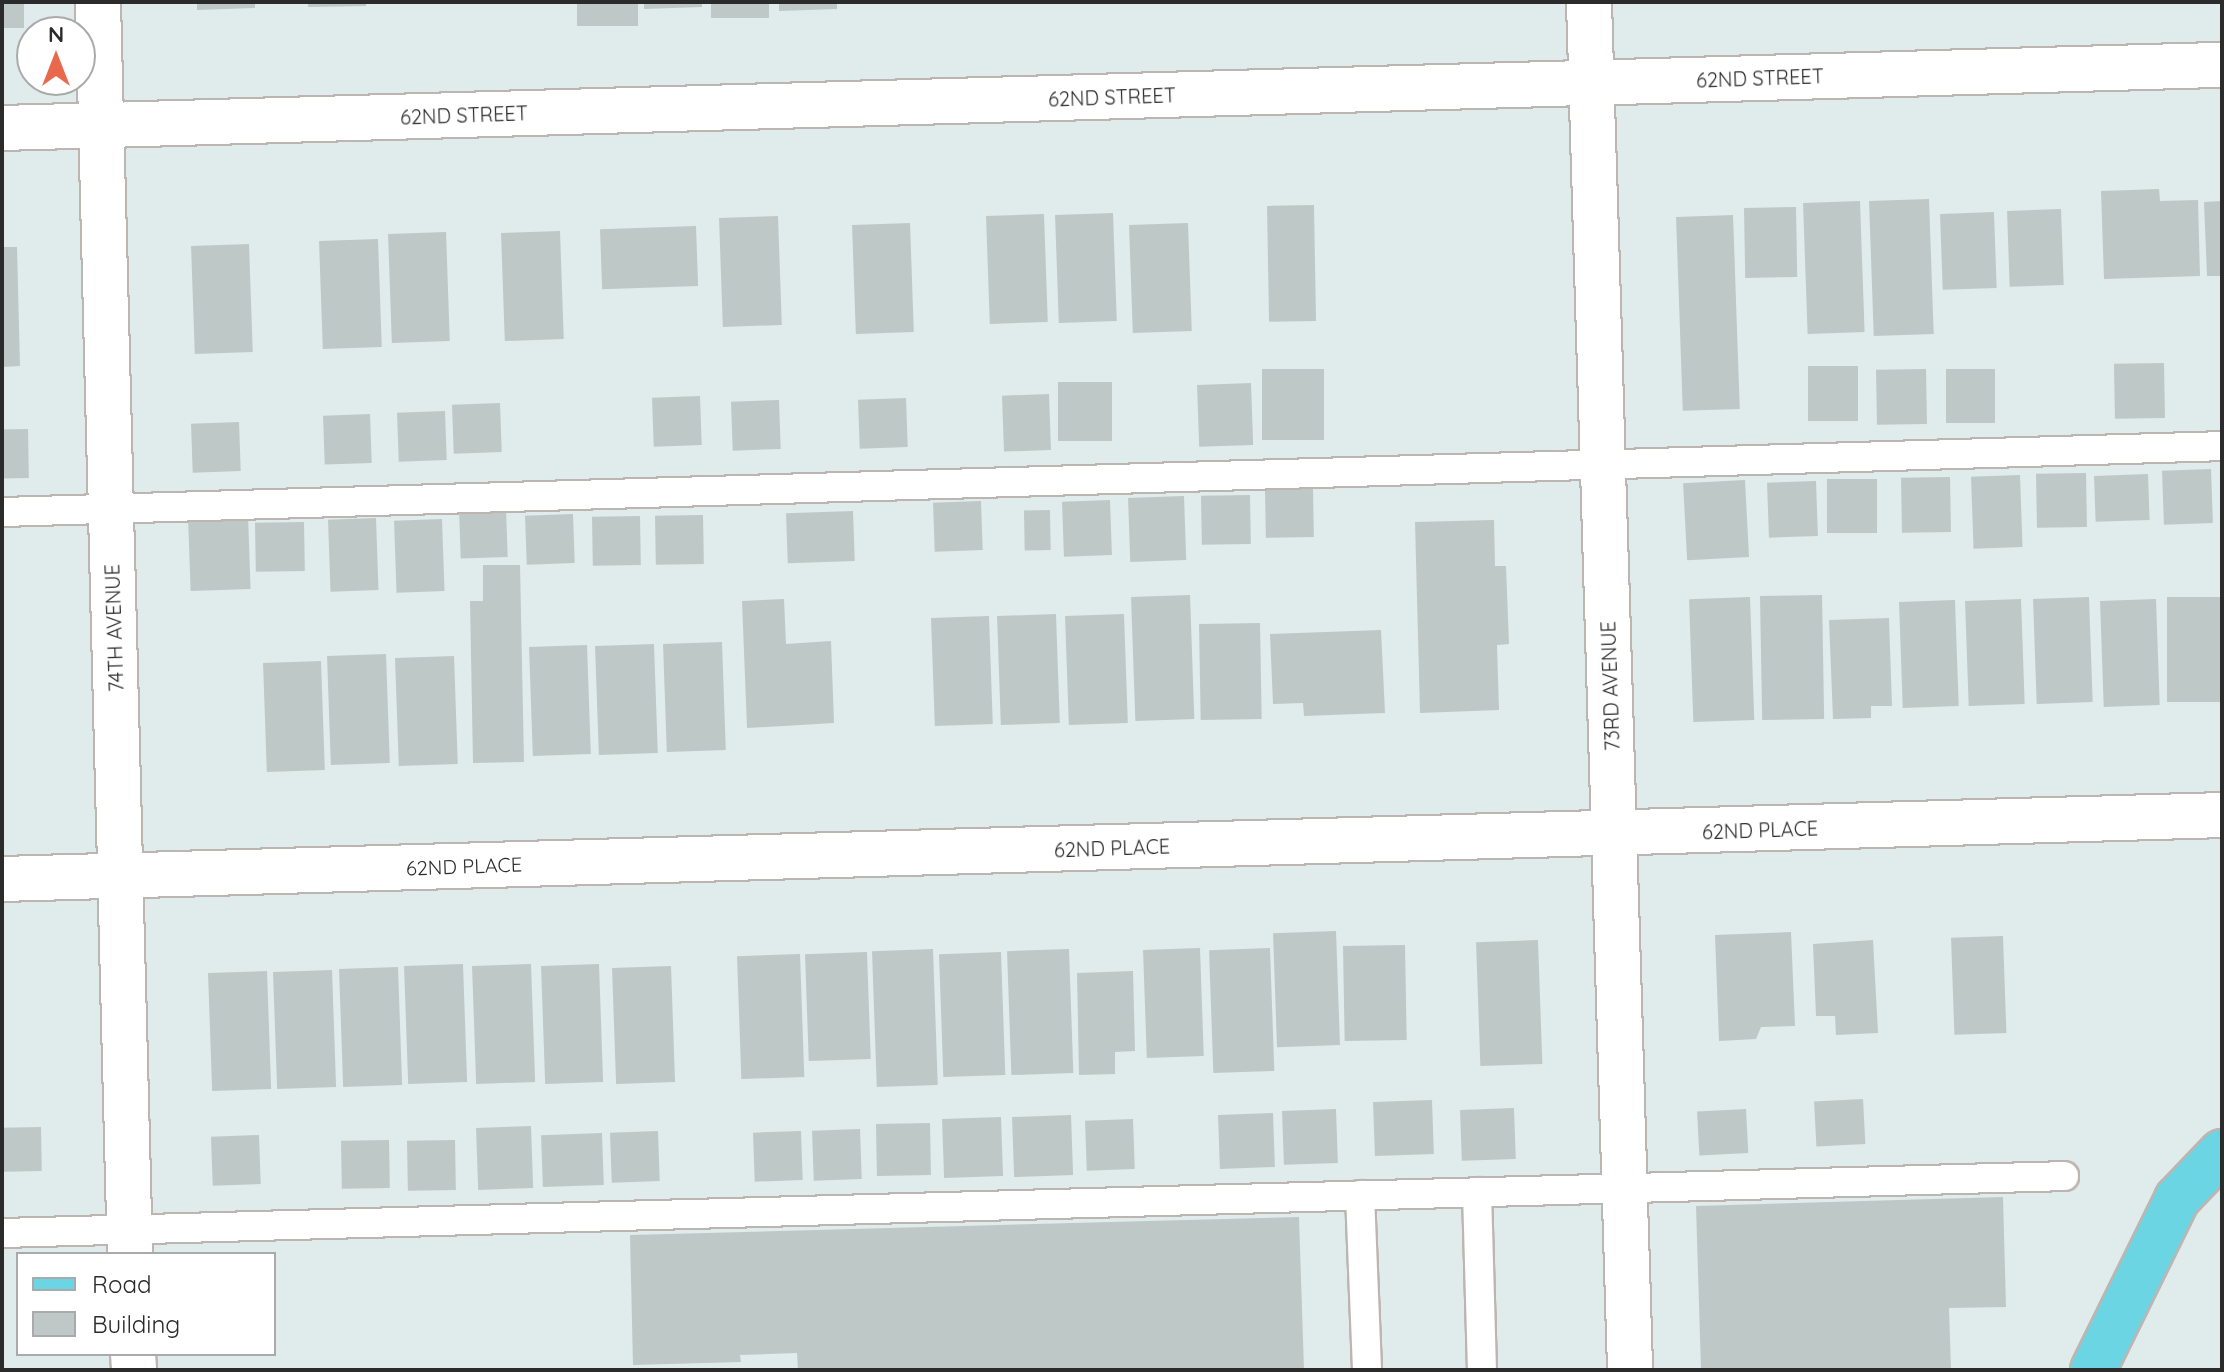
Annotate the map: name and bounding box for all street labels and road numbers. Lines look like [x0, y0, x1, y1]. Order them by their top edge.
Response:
street label: 62ND STREET [1696, 64, 1824, 92]
street label: 62ND STREET [1048, 83, 1176, 111]
street label: 62ND STREET [400, 101, 528, 129]
street label: 74TH AVENUE [100, 564, 128, 692]
street label: 73RD AVENUE [1596, 621, 1624, 751]
street label: 62ND PLACE [1702, 816, 1818, 844]
street label: 62ND PLACE [1054, 834, 1170, 862]
street label: 62ND PLACE [406, 852, 522, 880]

